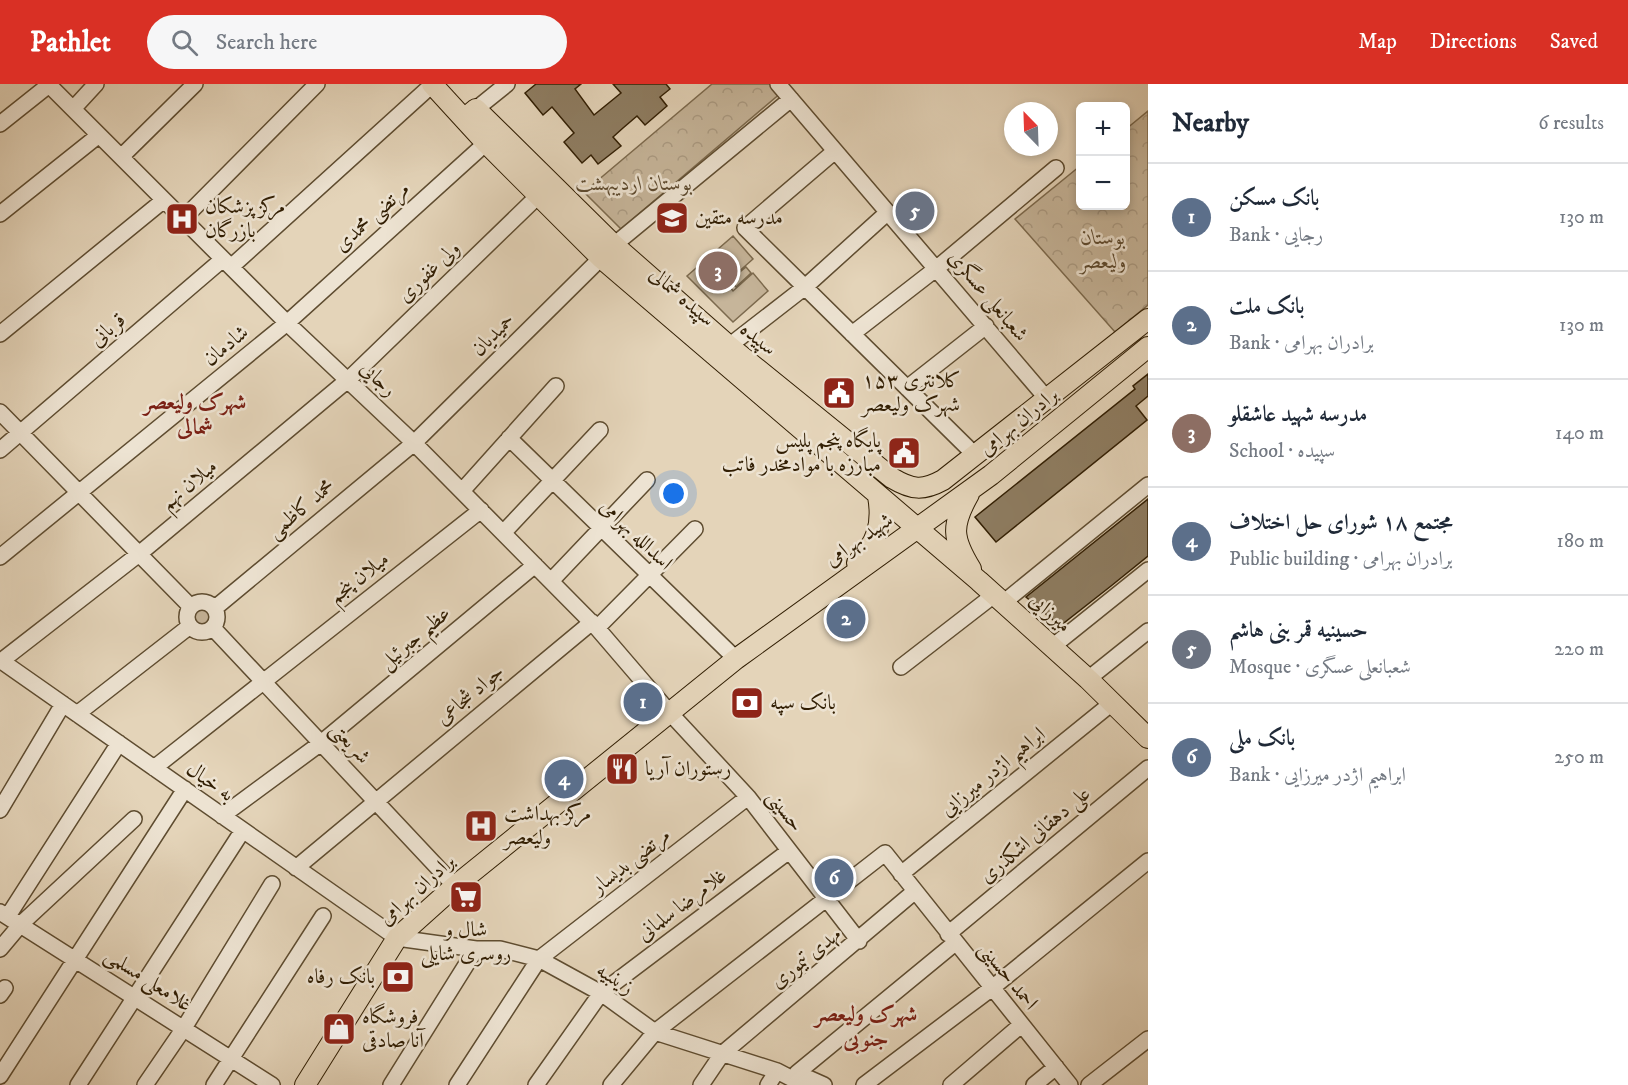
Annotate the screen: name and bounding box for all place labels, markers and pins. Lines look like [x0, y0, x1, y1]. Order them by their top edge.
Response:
pin: 5 [896, 188, 934, 234]
place label: مرکز پزشکان بازرگان [205, 194, 285, 244]
school or university icon: مدرسه متقین [654, 200, 690, 236]
hospital icon: مرکز پزشکان بازرگان [164, 201, 200, 237]
place label: مدرسه متقین [695, 205, 783, 231]
pin: 3 [698, 248, 738, 294]
place label: کلانتری ۱۵۳ شهرک ولیعصر [860, 368, 961, 418]
public building icon: کلانتری ۱۵۳ شهرک ولیعصر [821, 375, 857, 411]
place label: پایگاه پنجم پلیس مبارزه با موادمخدر فاتب [722, 427, 882, 478]
public building icon: پایگاه پنجم پلیس مبارزه با موادمخدر فاتب [886, 435, 922, 471]
pin: 2 [826, 596, 866, 642]
pin: 1 [624, 680, 662, 724]
bank icon: بانک سپه [729, 685, 765, 721]
place label: بانک سپه [770, 690, 836, 716]
restaurant icon: رستوران آریا [604, 751, 640, 787]
place label: رستوران آریا [645, 755, 731, 782]
pin: 4 [544, 756, 584, 802]
place label: مرکز بهداشت ولیعصر [502, 801, 591, 851]
hospital icon: مرکز بهداشت ولیعصر [463, 808, 499, 844]
pin: 6 [814, 856, 854, 900]
supermarket icon: شال و روسری شایلی [448, 879, 484, 915]
place label: شال و روسری شایلی [421, 917, 511, 969]
bank icon: بانک رفاه [380, 959, 416, 995]
place label: بانک رفاه [307, 964, 375, 990]
place label: فروشگاه آنا صادقی [362, 1003, 426, 1054]
shop icon: فروشگاه آنا صادقی [321, 1011, 357, 1047]

